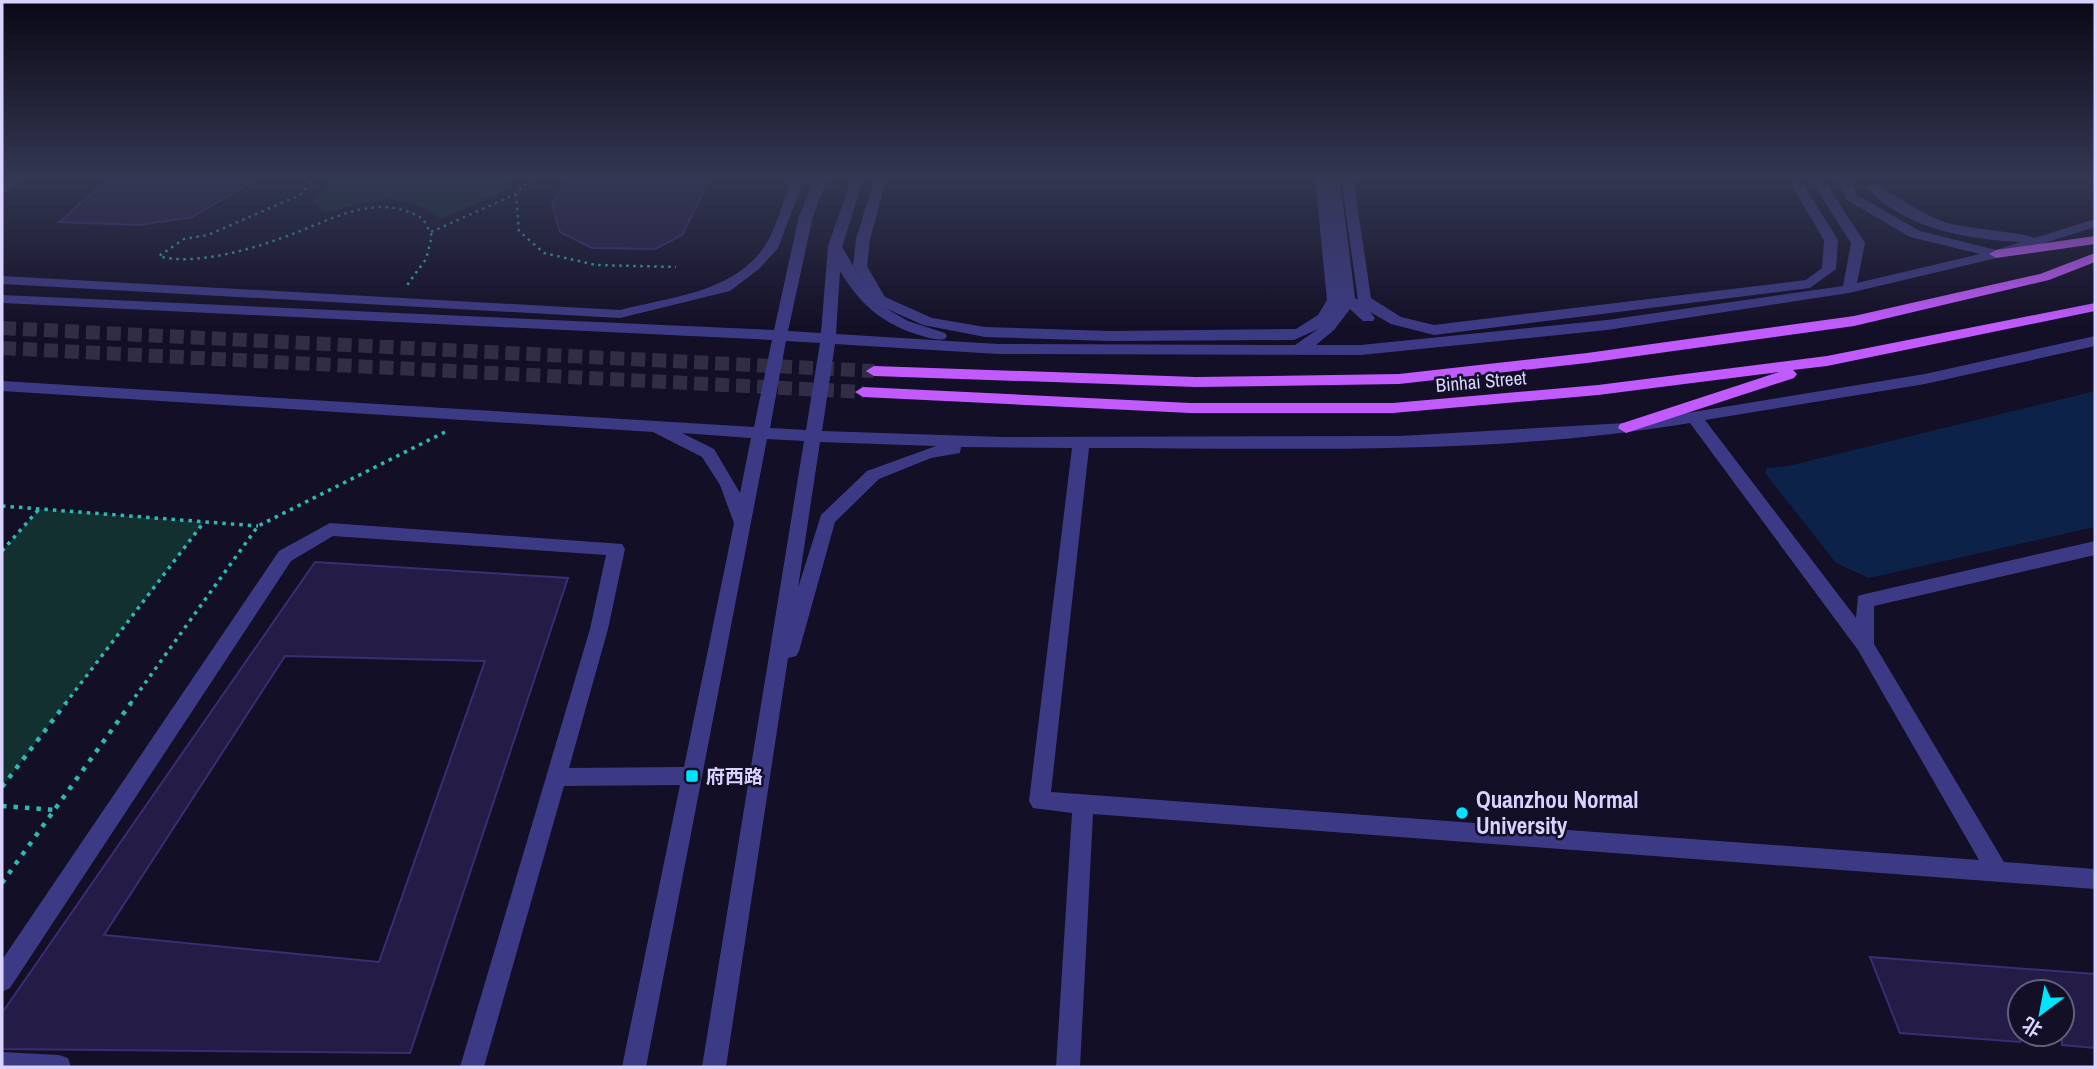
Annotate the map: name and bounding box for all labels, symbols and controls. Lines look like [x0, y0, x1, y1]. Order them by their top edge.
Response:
street label: Binhai Street [1435, 364, 1528, 398]
place label: 府西路 [706, 763, 763, 789]
marker: 府西路 [684, 768, 700, 784]
place label: Quanzhou Normal University [1476, 784, 1638, 841]
marker: Quanzhou Normal University [1454, 805, 1470, 821]
north arrow [2006, 978, 2076, 1048]
text: 北 [2017, 1011, 2047, 1043]

